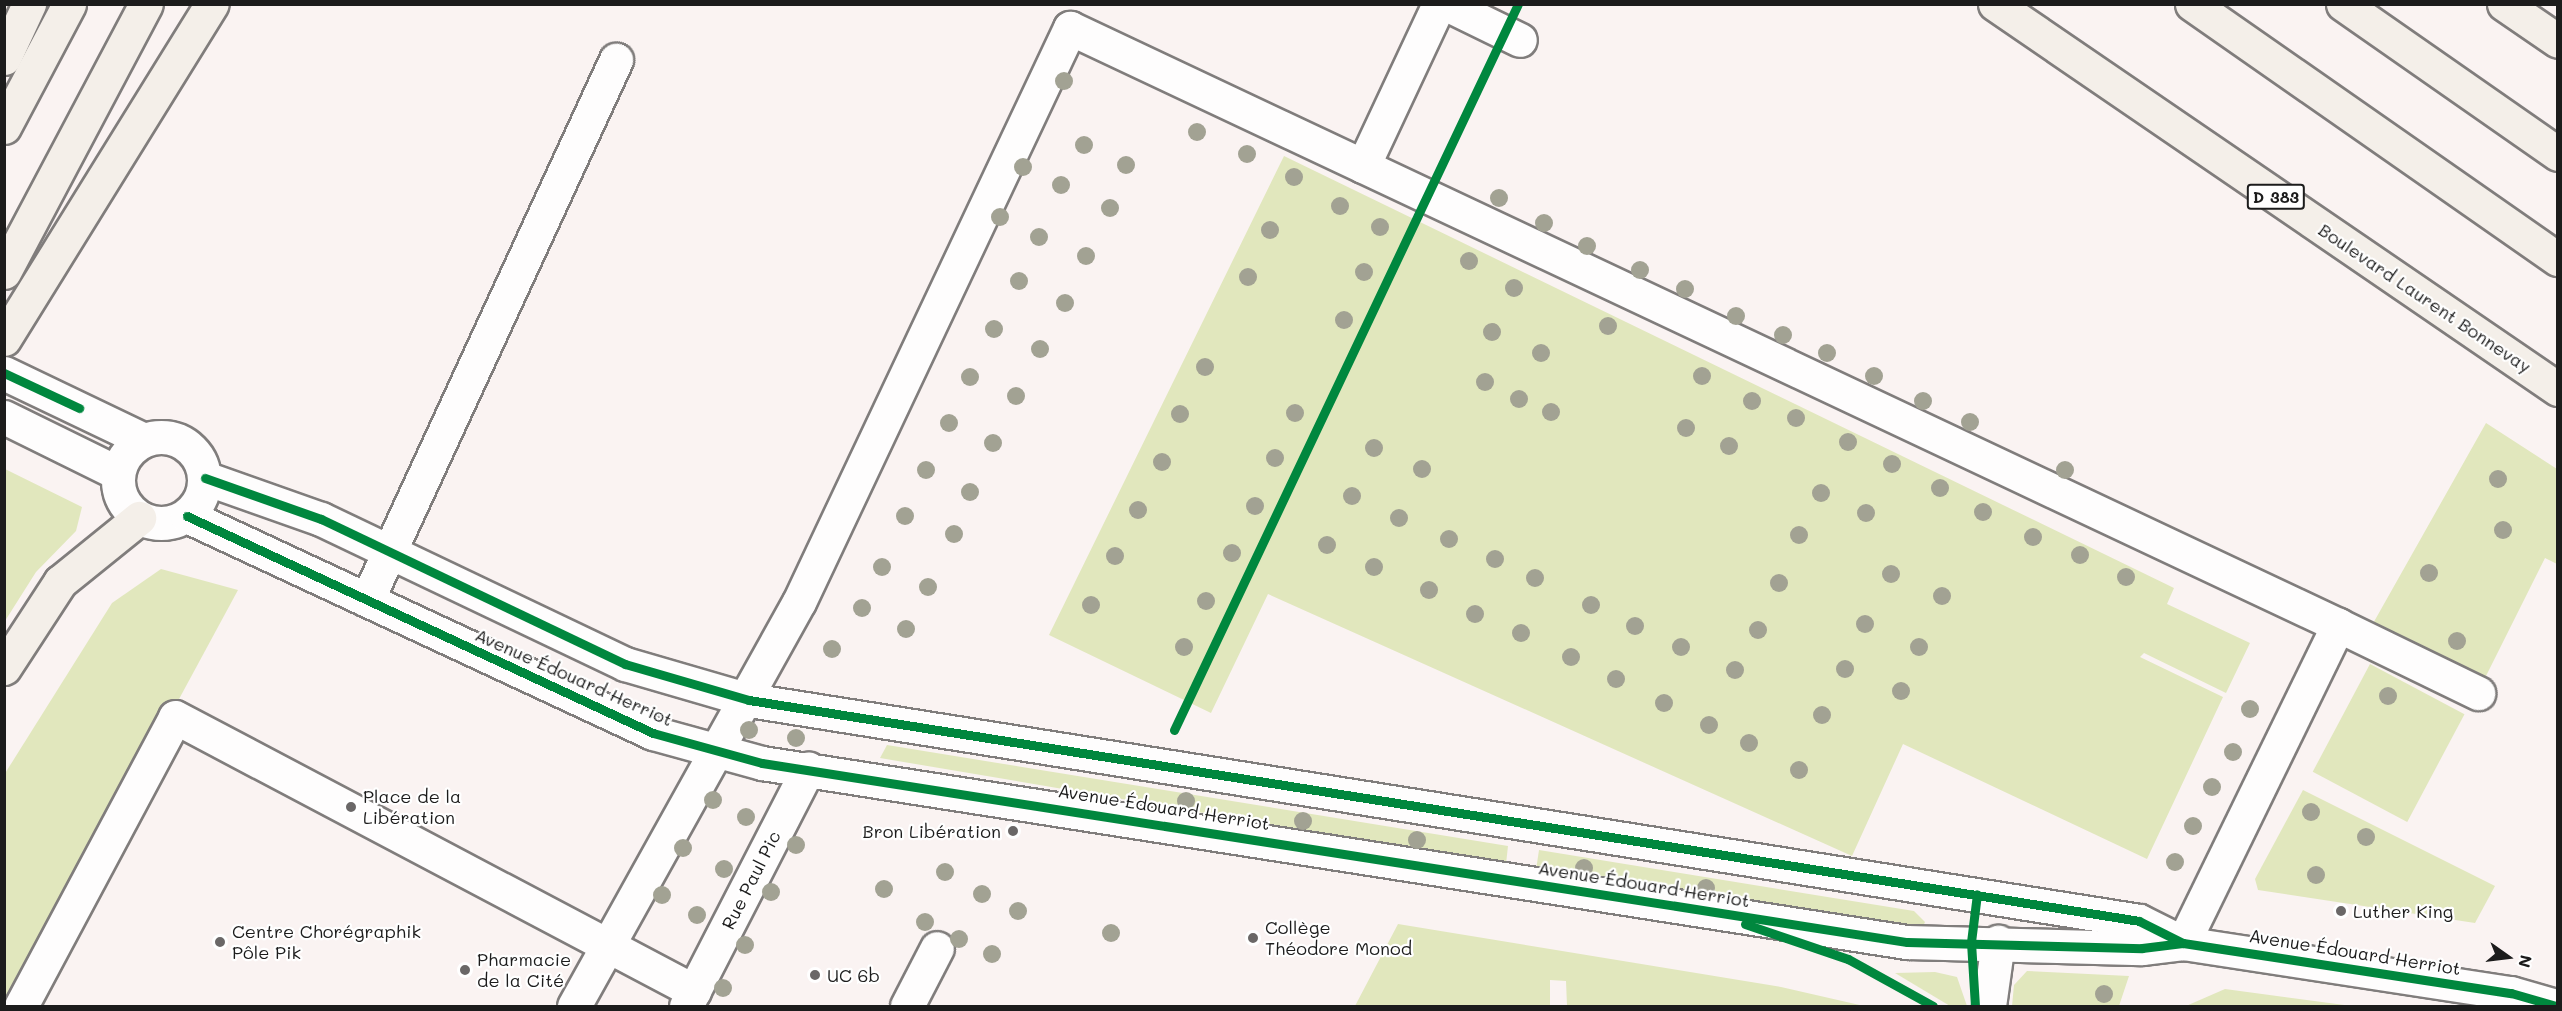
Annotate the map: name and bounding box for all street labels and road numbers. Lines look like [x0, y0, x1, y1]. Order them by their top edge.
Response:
road number: D 383 [2246, 184, 2306, 210]
street label: Boulevard Laurent Bonnevay [2315, 219, 2535, 377]
street label: Avenue Édouard Herriot [472, 624, 676, 730]
street label: Avenue Édouard Herriot [1057, 780, 1271, 834]
street label: Rue Paul Pic [717, 827, 785, 933]
street label: Avenue Édouard Herriot [1537, 857, 1751, 911]
street label: Avenue Édouard Herriot [2248, 925, 2462, 979]

